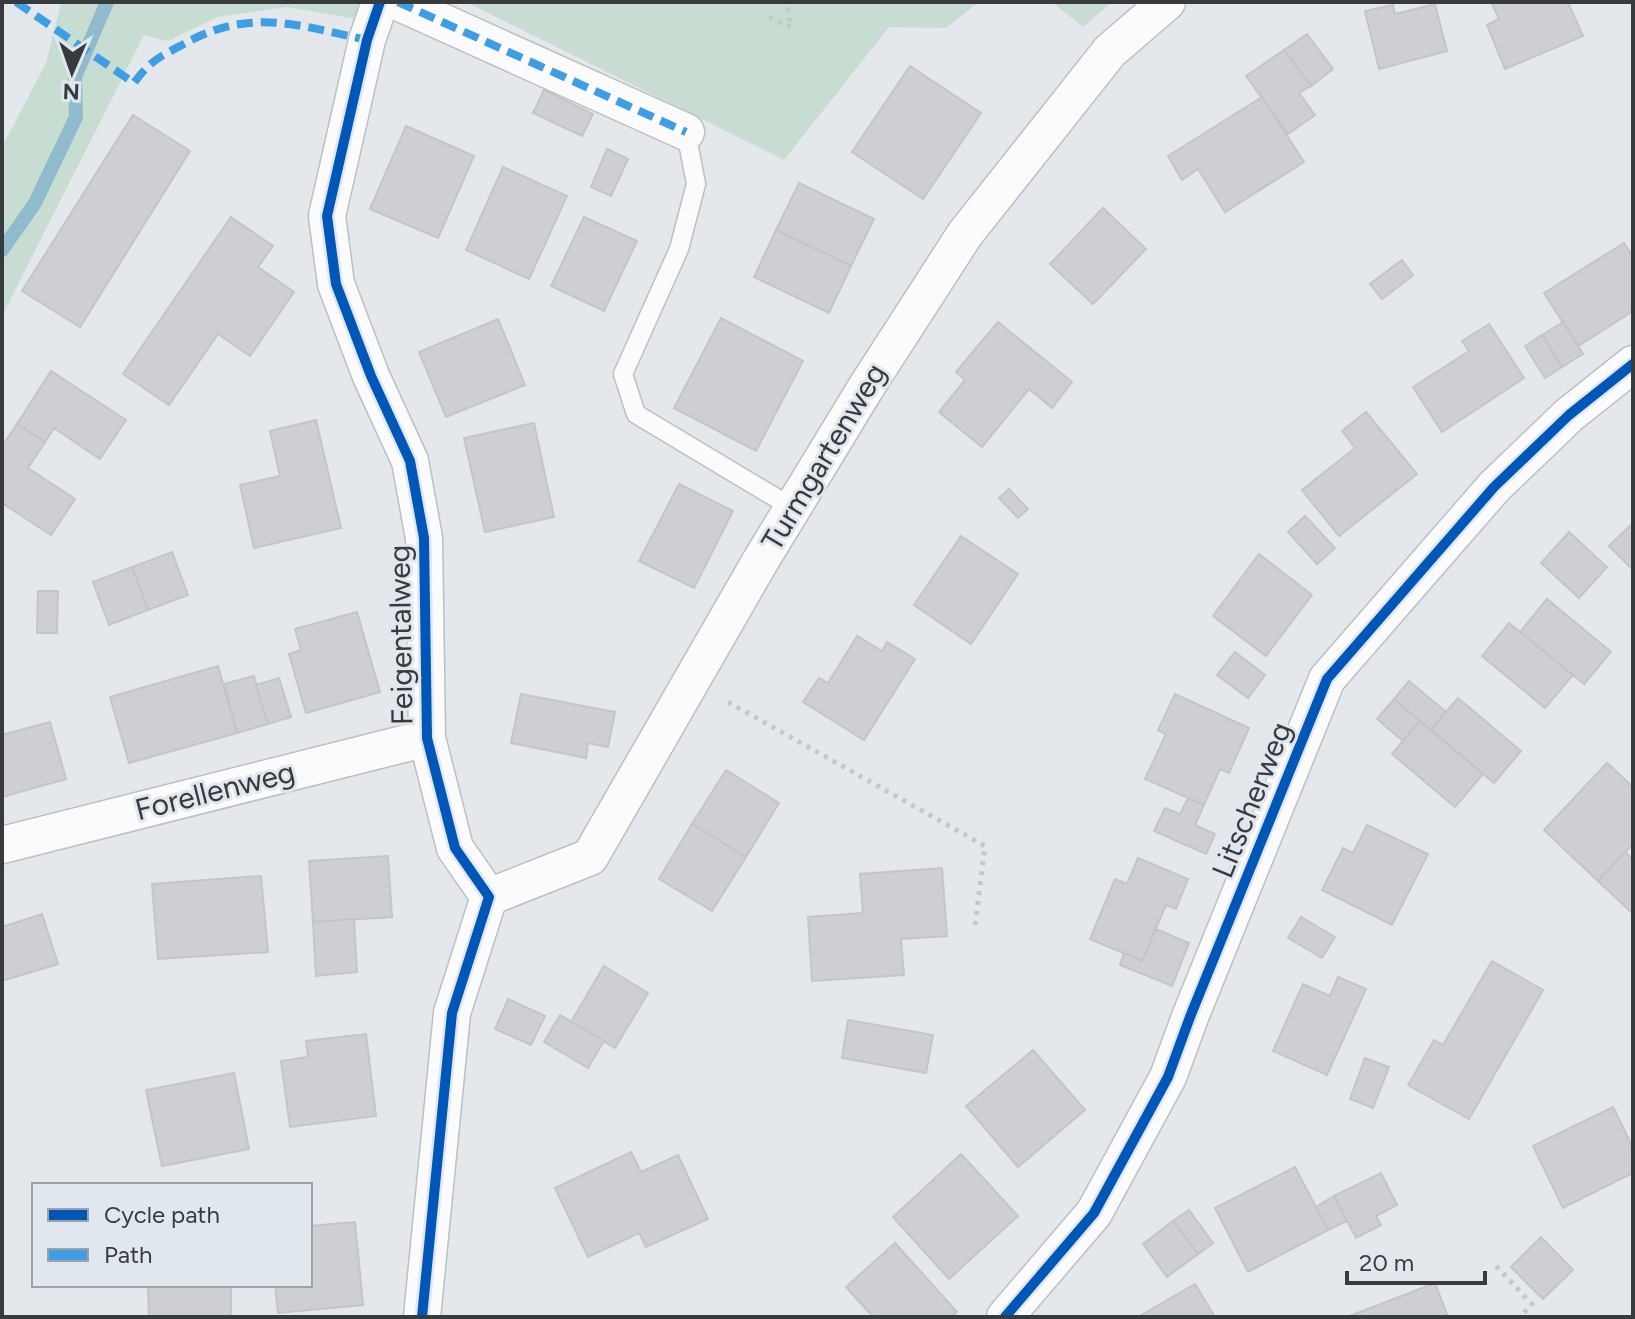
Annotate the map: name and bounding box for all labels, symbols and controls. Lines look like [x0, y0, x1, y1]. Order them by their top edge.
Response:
north arrow [32, 32, 112, 112]
text: N [62, 78, 80, 105]
street label: Turmgartenweg [753, 356, 894, 557]
street label: Feigentalweg [380, 544, 421, 726]
street label: Litscherweg [1204, 717, 1300, 883]
street label: Forellenweg [131, 753, 299, 828]
legend [32, 1183, 312, 1287]
text: Cycle path [104, 1200, 220, 1229]
scale bar [1347, 1235, 1485, 1285]
text: Path [104, 1240, 152, 1269]
text: 20 m [1359, 1248, 1414, 1277]

